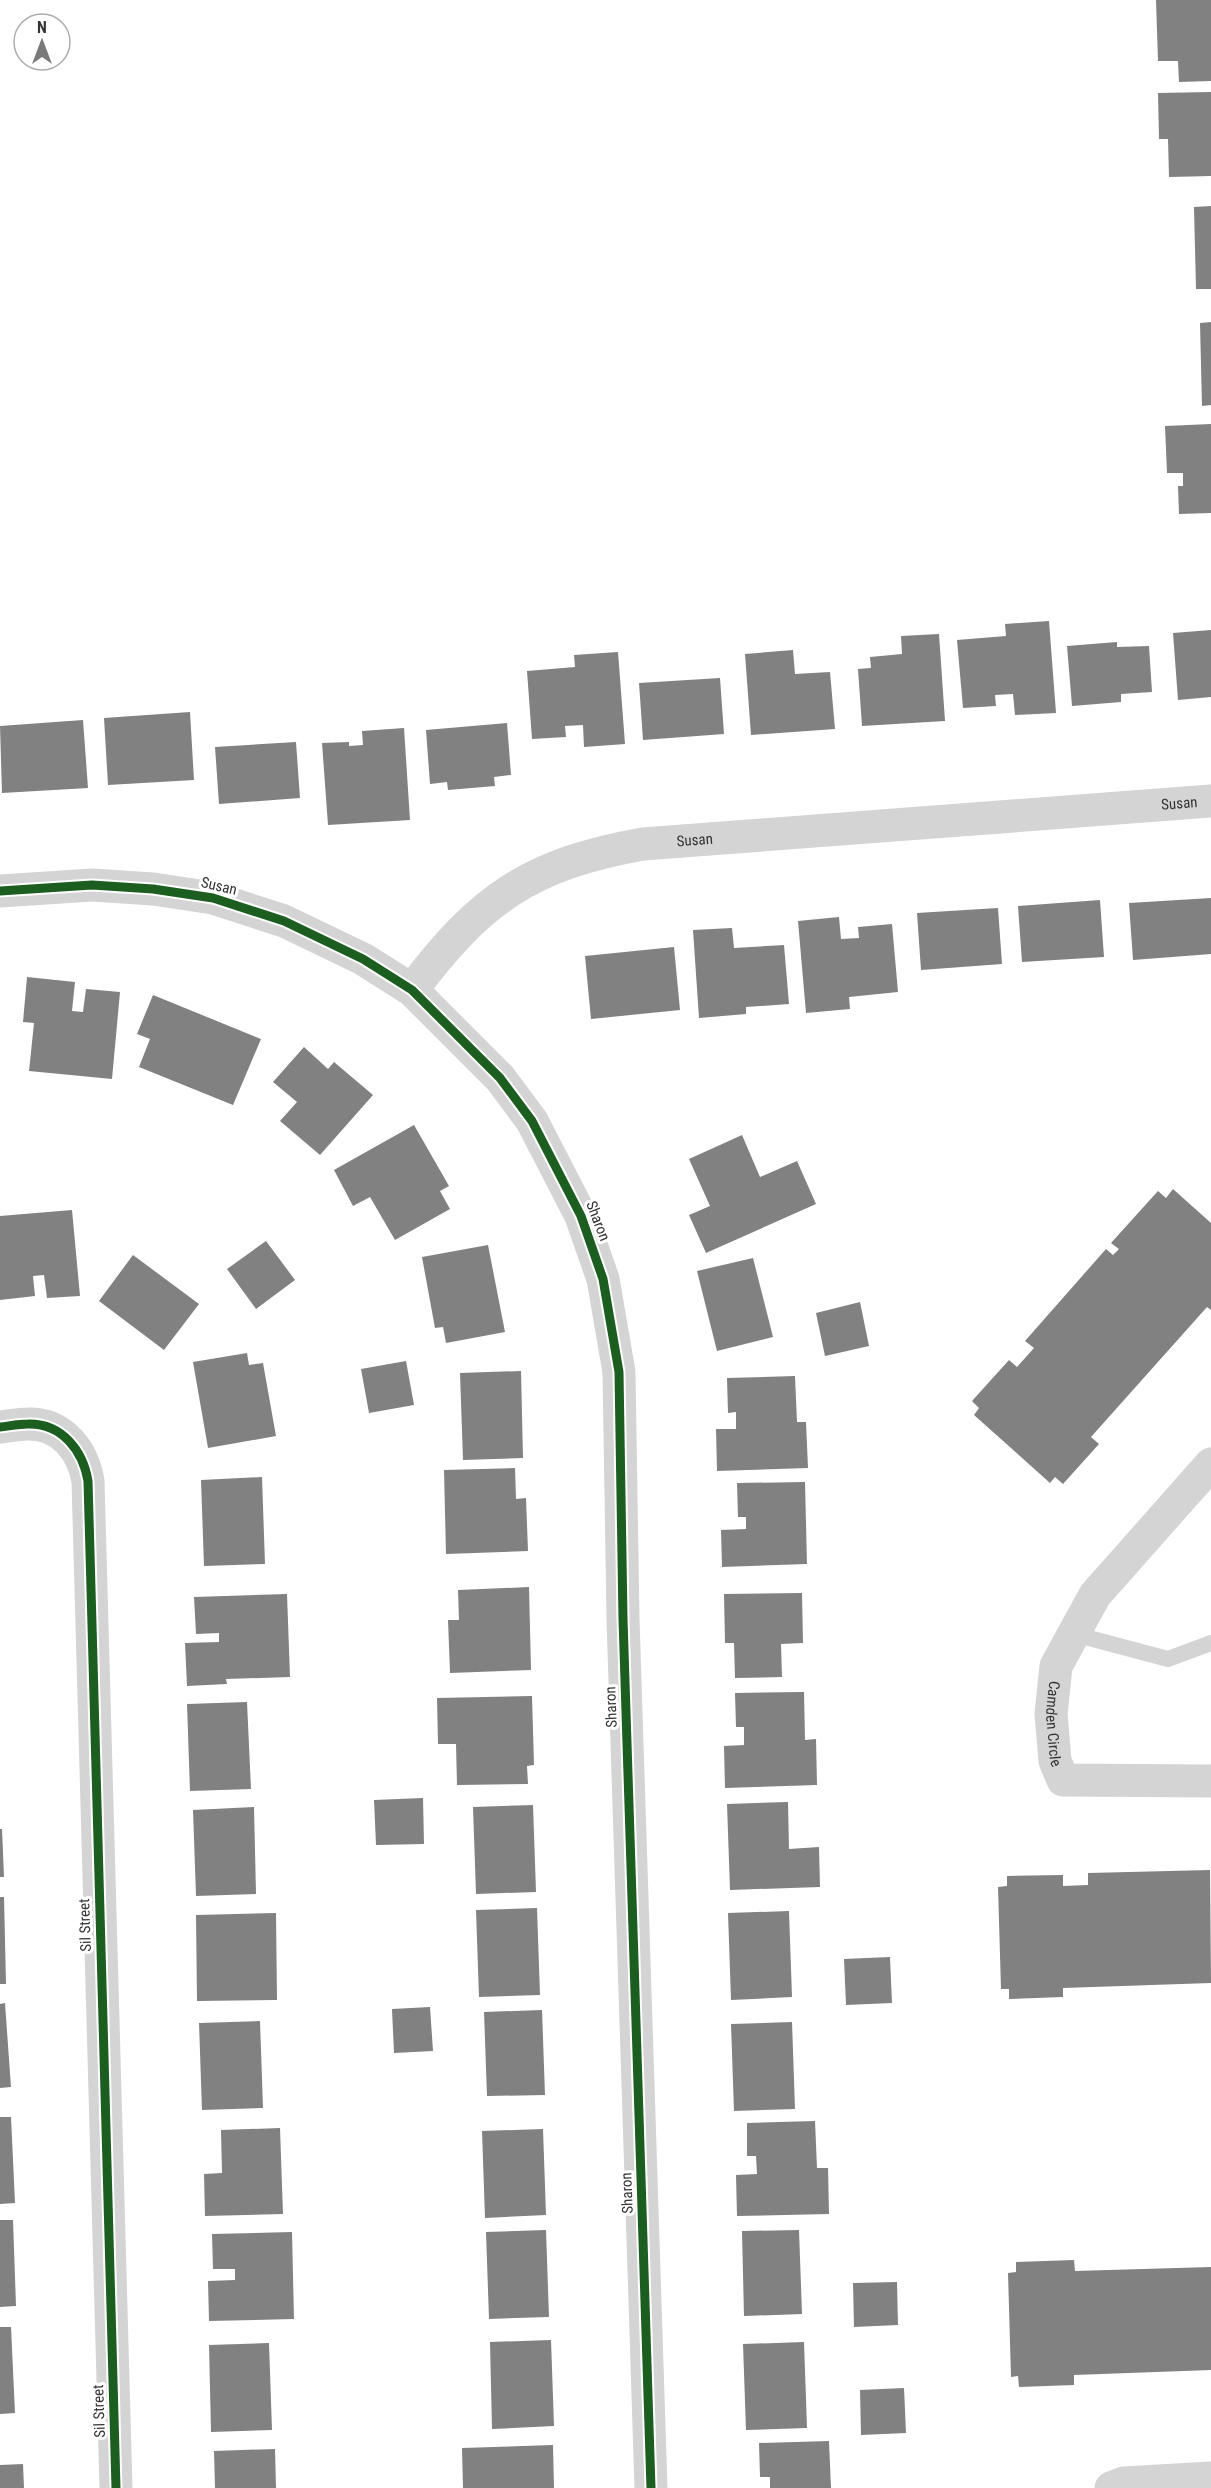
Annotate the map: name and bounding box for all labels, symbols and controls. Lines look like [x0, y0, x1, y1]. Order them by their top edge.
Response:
north arrow [12, 12, 72, 72]
text: N [37, 18, 47, 37]
street label: Susan [1161, 793, 1198, 814]
street label: Susan [676, 830, 713, 850]
street label: Susan [199, 873, 239, 899]
street label: Sharon [582, 1198, 614, 1244]
street label: Camden Circle [1042, 1680, 1065, 1770]
street label: Sharon [601, 1686, 621, 1728]
street label: Sil Street [75, 1898, 95, 1952]
street label: Sharon [617, 2172, 637, 2214]
street label: Sil Street [89, 2384, 109, 2438]

